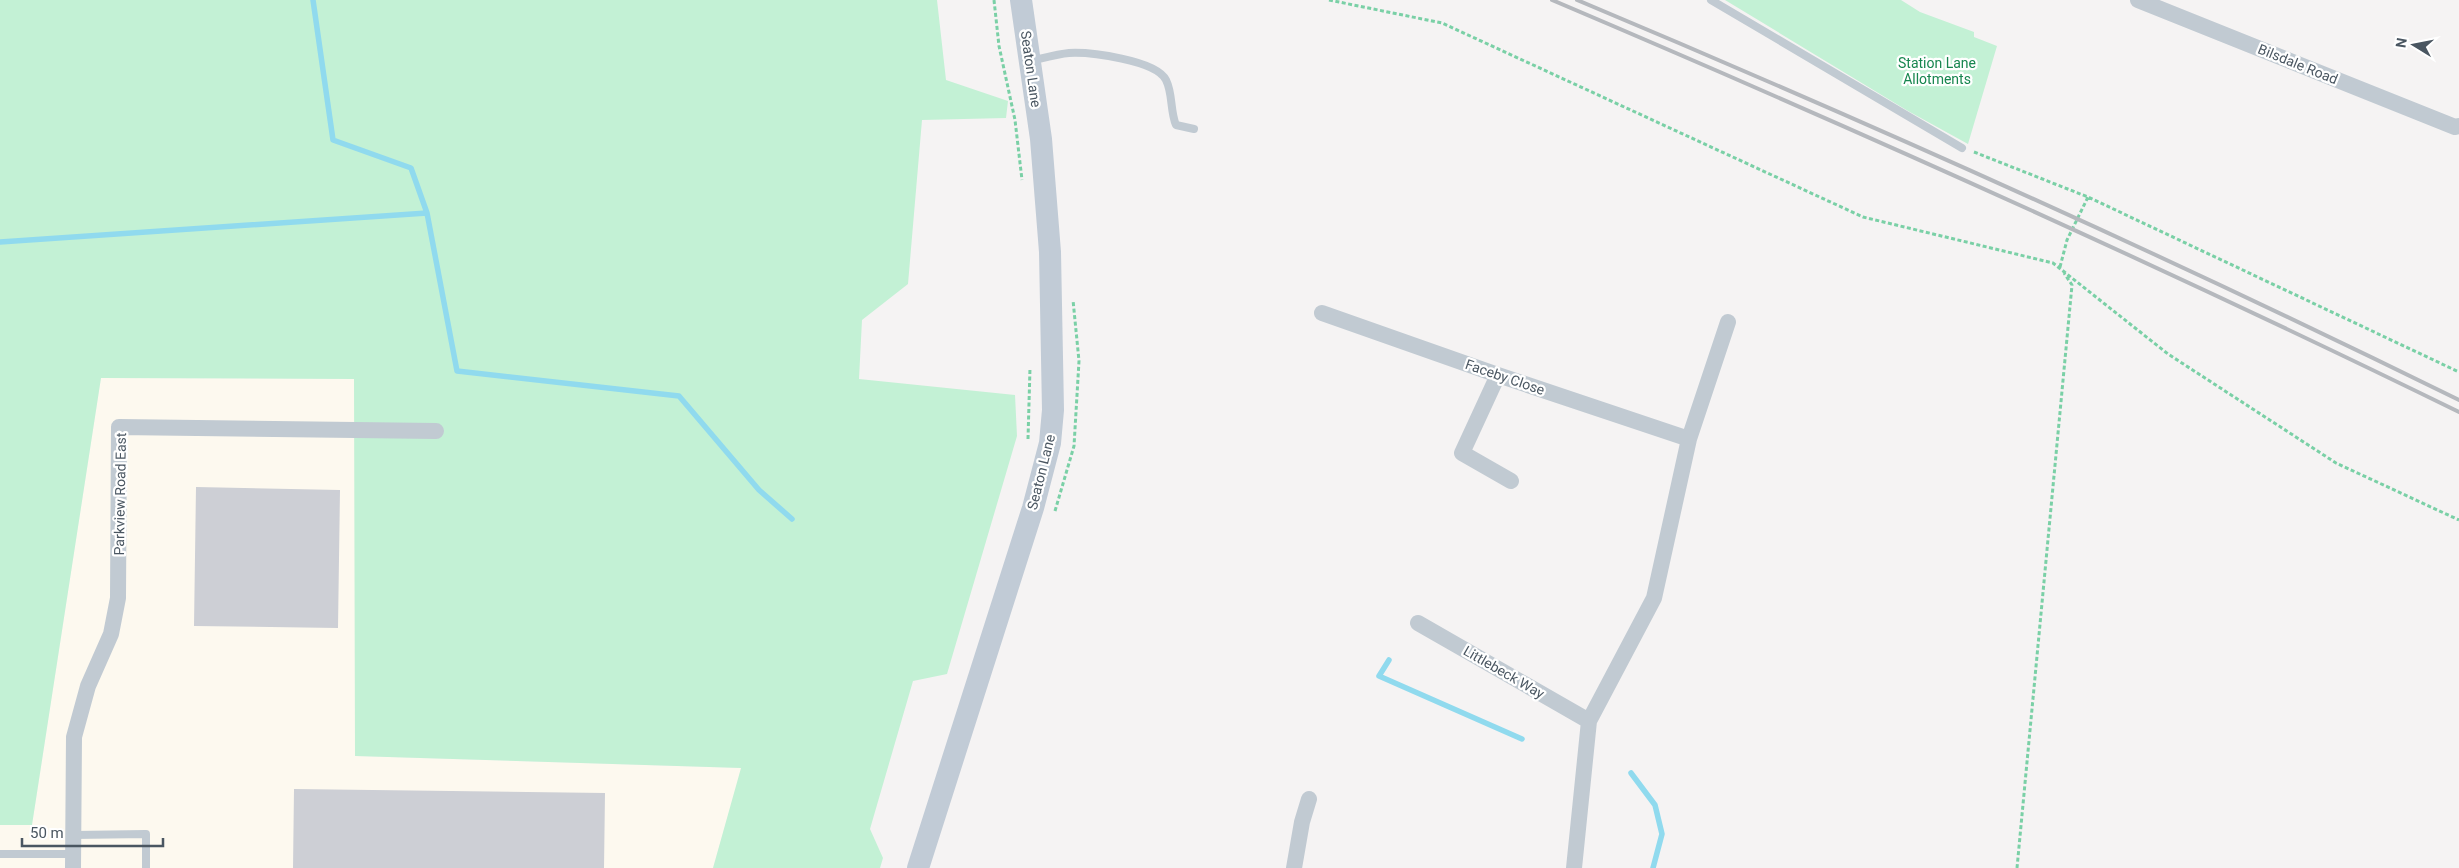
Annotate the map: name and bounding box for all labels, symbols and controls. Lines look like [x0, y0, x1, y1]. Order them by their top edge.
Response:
north arrow [2389, 20, 2439, 70]
street label: Seaton Lane [1018, 30, 1044, 108]
text: N [2392, 36, 2410, 49]
street label: Bilsdale Road [2256, 41, 2340, 87]
park label: Station Lane Allotments [1898, 55, 1976, 87]
street label: Faceby Close [1463, 356, 1547, 398]
street label: Parkview Road East [111, 432, 129, 556]
street label: Seaton Lane [1024, 433, 1058, 511]
street label: Littlebeck Way [1461, 642, 1547, 702]
scale bar [22, 816, 164, 848]
text: 50 m [30, 824, 64, 842]

